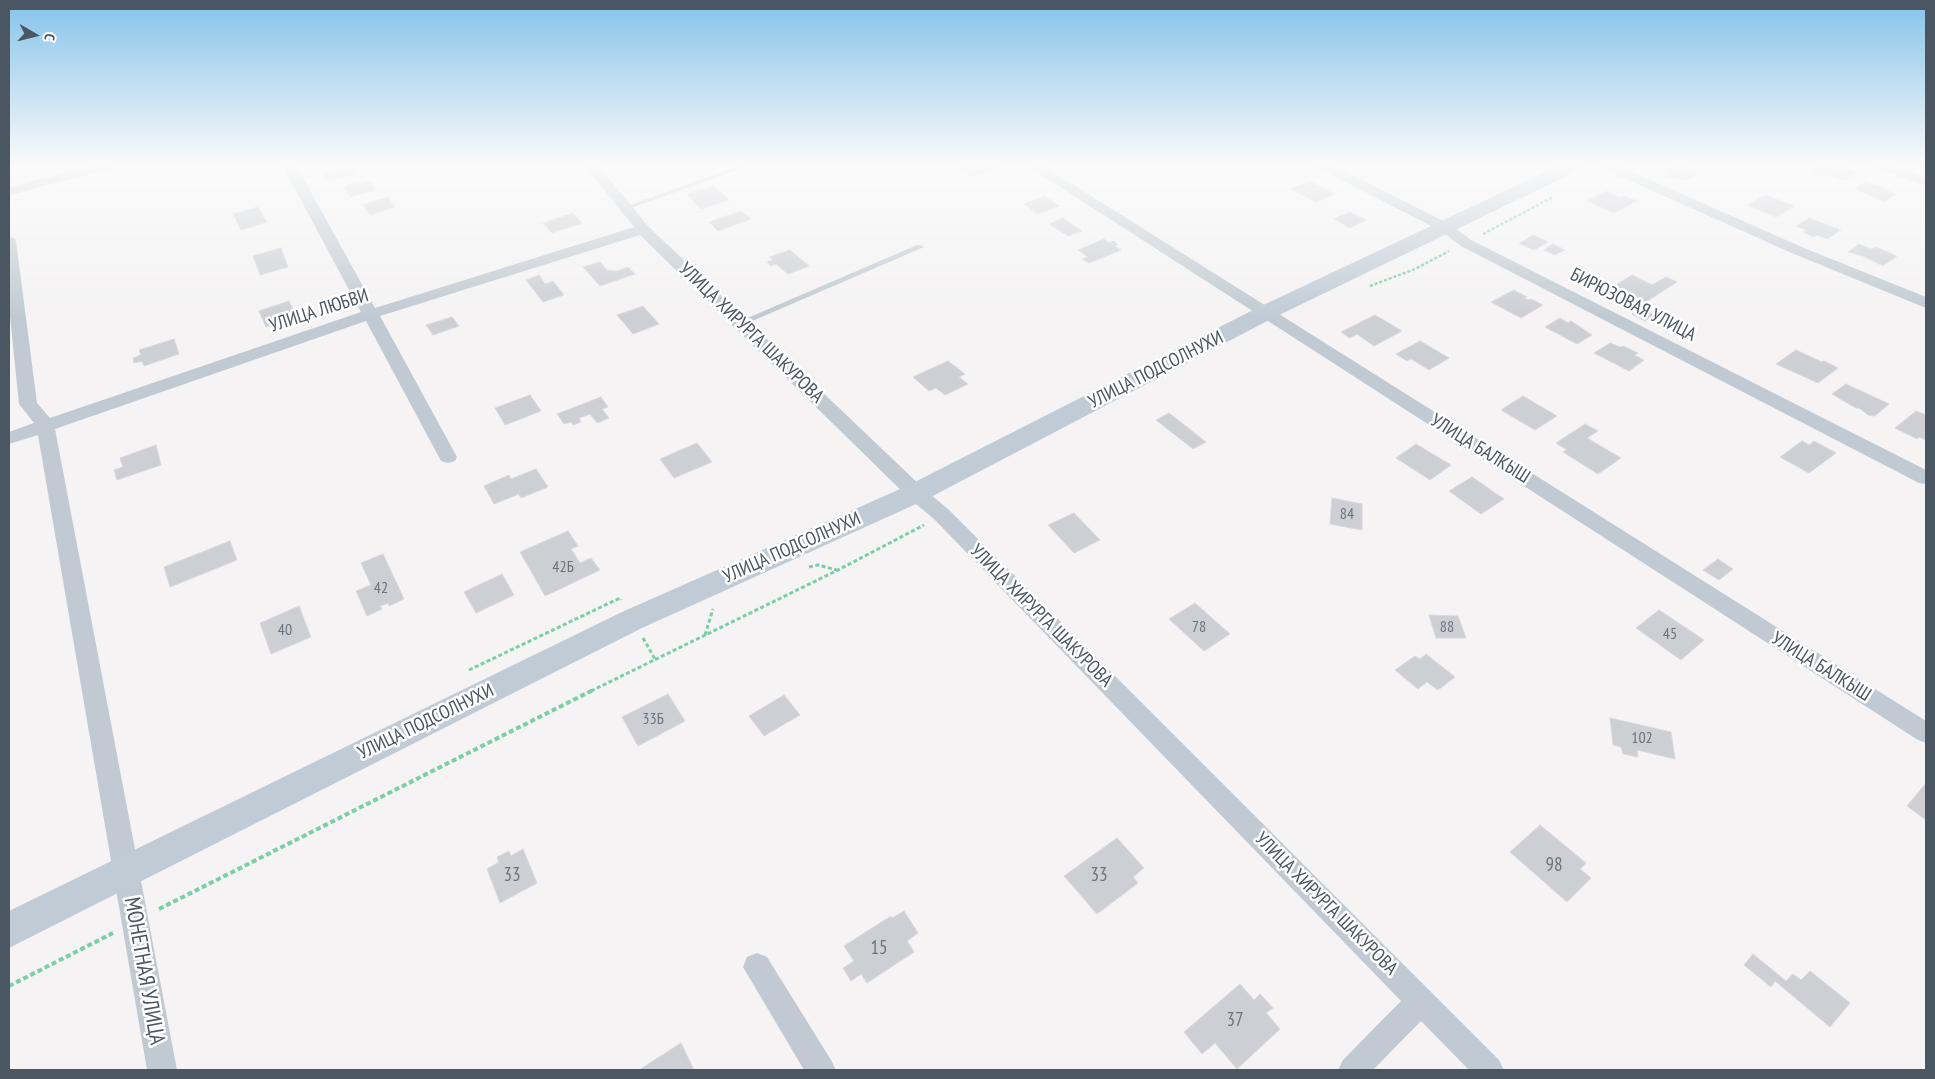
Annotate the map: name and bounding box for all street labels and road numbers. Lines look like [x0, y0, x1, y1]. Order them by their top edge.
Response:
street label: УЛИЦА ХИРУРГА ШАКУРОВА [674, 258, 828, 408]
street label: БИРЮЗОВАЯ УЛИЦА [1566, 263, 1700, 347]
street label: УЛИЦА ЛЮБВИ [267, 284, 371, 338]
street label: УЛИЦА ПОДСОЛНУХИ [1085, 326, 1227, 414]
street label: УЛИЦА БАЛКЫШ [1426, 409, 1534, 489]
street label: УЛИЦА ПОДСОЛНУХИ [720, 507, 864, 589]
street label: УЛИЦА ХИРУРГА ШАКУРОВА [965, 540, 1117, 692]
street label: УЛИЦА БАЛКЫШ [1767, 627, 1875, 707]
street label: УЛИЦА ПОДСОЛНУХИ [354, 679, 498, 765]
street label: УЛИЦА ХИРУРГА ШАКУРОВА [1250, 828, 1402, 980]
street label: МОНЕТНАЯ УЛИЦА [118, 895, 170, 1047]

